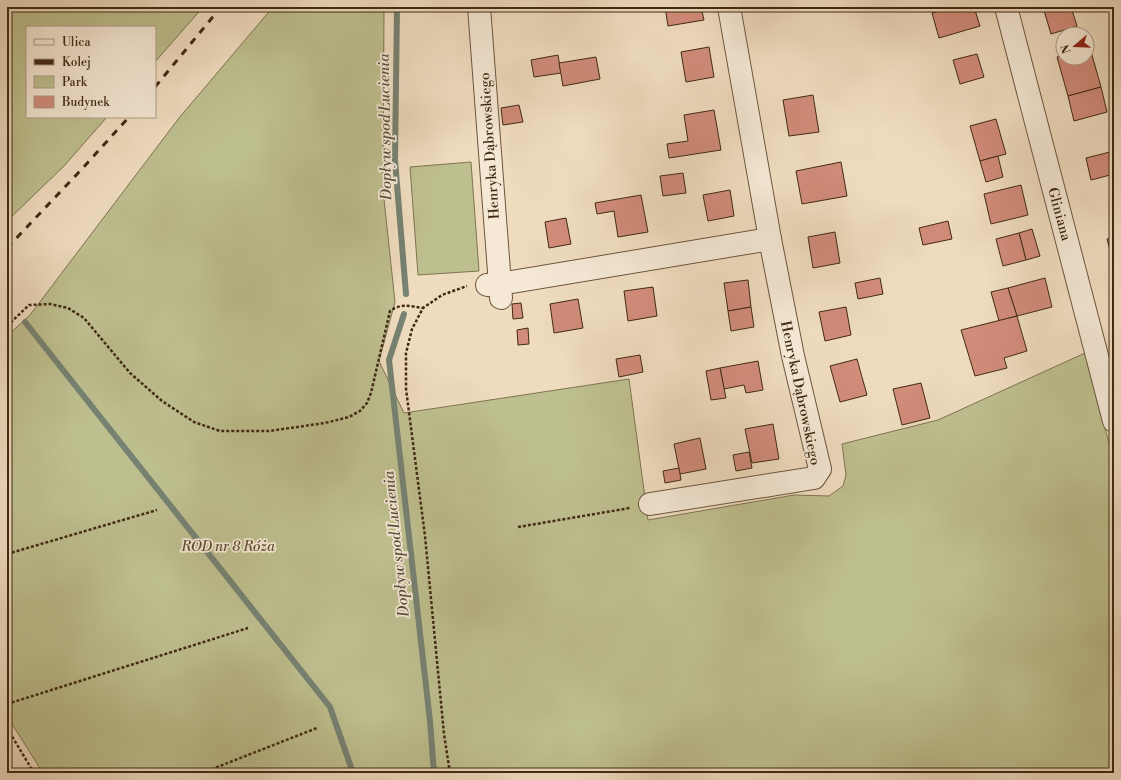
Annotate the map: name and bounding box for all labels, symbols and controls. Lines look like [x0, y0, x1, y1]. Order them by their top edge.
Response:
legend [26, 26, 156, 118]
north arrow [1055, 26, 1095, 66]
text: Ulica [62, 35, 91, 50]
text: N [1058, 42, 1075, 55]
water label: Dopływ spod Lucienia [375, 53, 396, 202]
text: Kolej [62, 55, 91, 70]
street label: Henryka Dąbrowskiego [476, 72, 504, 220]
text: Park [62, 75, 88, 90]
text: Budynek [61, 95, 110, 110]
street label: Gliniana [1043, 186, 1075, 244]
street label: Henryka Dąbrowskiego [776, 319, 824, 467]
water label: Dopływ spod Lucienia [379, 469, 414, 619]
park label: ROD nr 8 Róża [180, 538, 275, 556]

